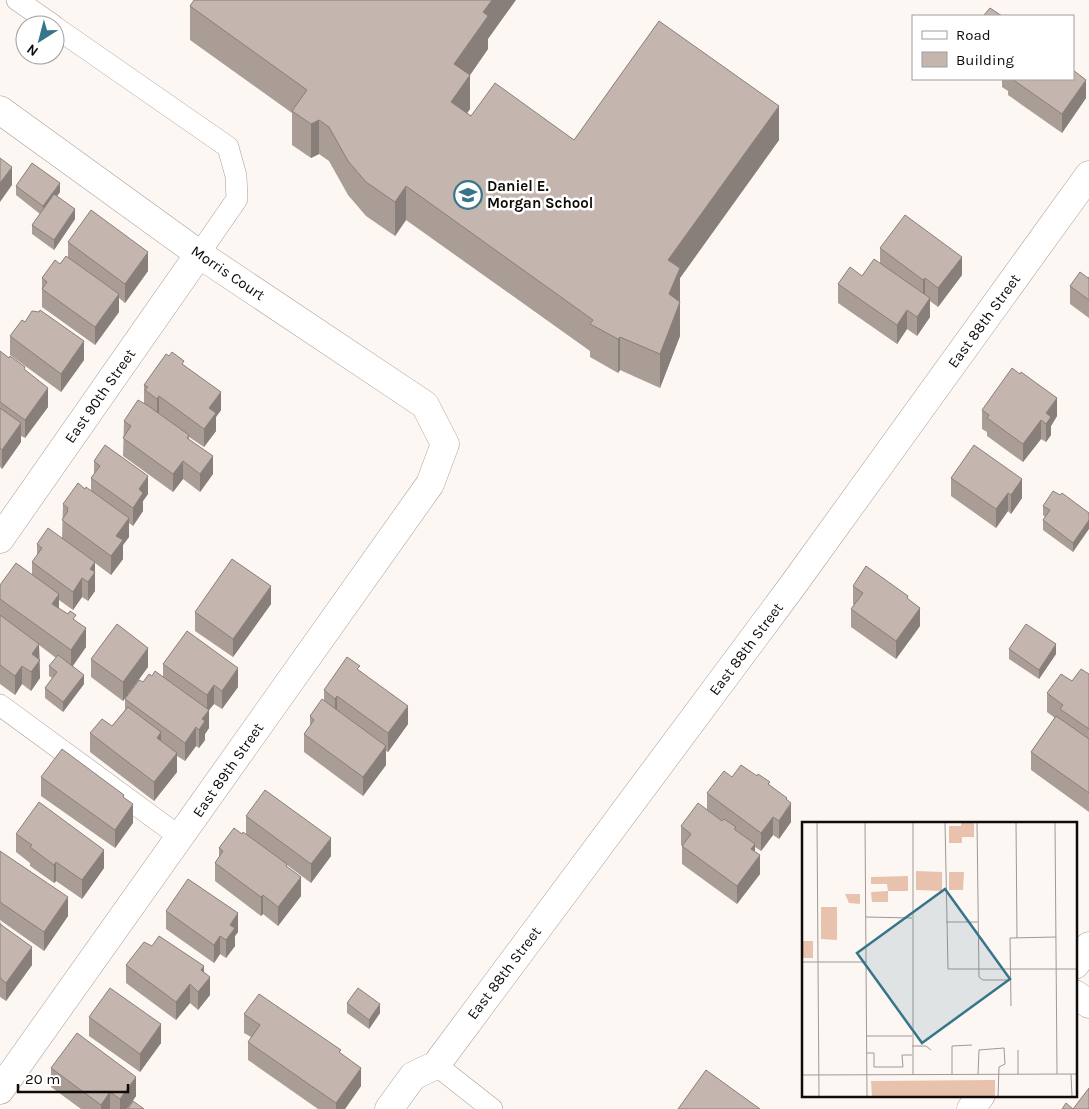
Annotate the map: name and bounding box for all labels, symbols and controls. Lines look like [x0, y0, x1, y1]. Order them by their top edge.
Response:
north arrow [15, 15, 65, 65]
legend [912, 15, 1074, 80]
text: Road [956, 26, 991, 44]
text: N [24, 40, 42, 60]
text: Building [956, 51, 1014, 69]
place label: Daniel E. Morgan School [487, 177, 593, 212]
school or university icon: Daniel E. Morgan School [453, 180, 483, 210]
street label: Morris Court [188, 242, 269, 304]
street label: East 88th Street [944, 270, 1024, 371]
street label: East 90th Street [61, 345, 139, 447]
street label: East 88th Street [705, 599, 787, 699]
street label: East 89th Street [189, 719, 267, 821]
inset map [802, 822, 1076, 1096]
street label: East 88th Street [463, 923, 545, 1023]
scale bar [18, 1062, 128, 1094]
text: 20 m [25, 1070, 60, 1088]

